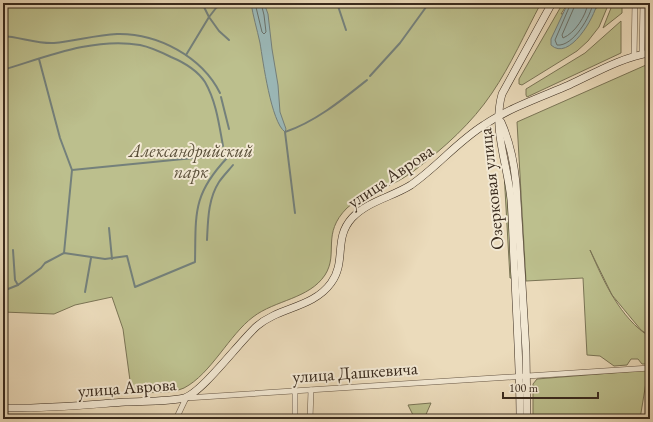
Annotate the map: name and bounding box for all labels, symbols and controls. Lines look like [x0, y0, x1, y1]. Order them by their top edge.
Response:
street label: Озерковая улица [473, 126, 509, 251]
street label: улица Аврова [343, 138, 438, 213]
park label: Александрийский парк [127, 139, 253, 184]
street label: улица Дашкевича [292, 356, 419, 388]
street label: улица Аврова [77, 372, 178, 402]
scale bar [503, 374, 598, 400]
text: 100 m [509, 380, 539, 396]

